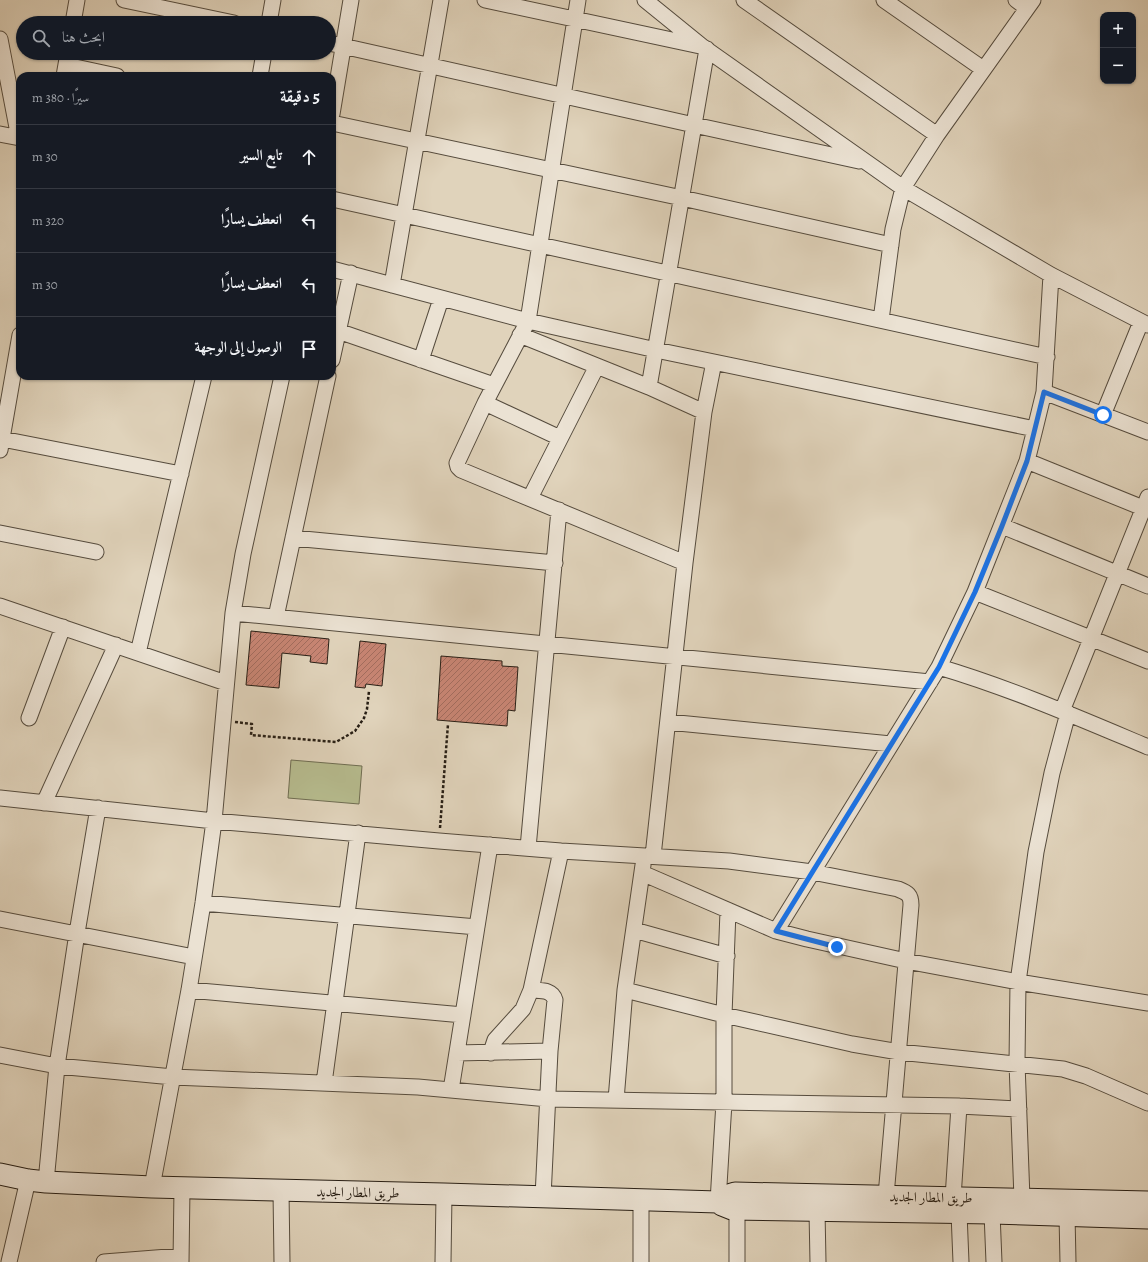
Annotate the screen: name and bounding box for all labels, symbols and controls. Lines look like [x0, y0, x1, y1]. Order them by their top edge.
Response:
map controls [1100, 12, 1136, 84]
button: + [1100, 12, 1136, 48]
search box [16, 16, 336, 60]
icon: search [30, 27, 52, 49]
text: ابحث هنا [62, 27, 105, 47]
button: − [1100, 48, 1136, 84]
text: 5 دقيقة [280, 85, 320, 108]
text: سيرًا · 380 m [32, 89, 89, 106]
text: تابع السير [240, 145, 282, 165]
icon: ahead [298, 146, 320, 168]
text: 30 m [32, 148, 58, 165]
text: انعطف يسارًا [221, 209, 282, 229]
icon: left [298, 210, 320, 232]
text: 320 m [32, 212, 64, 229]
text: انعطف يسارًا [221, 273, 282, 293]
icon: left [298, 274, 320, 296]
text: 30 m [32, 276, 58, 293]
text: الوصول إلى الوجهة [195, 337, 282, 357]
icon: arrive [298, 338, 320, 360]
route start [1094, 406, 1112, 424]
route end [828, 938, 846, 956]
street label: طريق المطار الجديد [316, 1182, 400, 1203]
street label: طريق المطار الجديد [889, 1187, 973, 1208]

